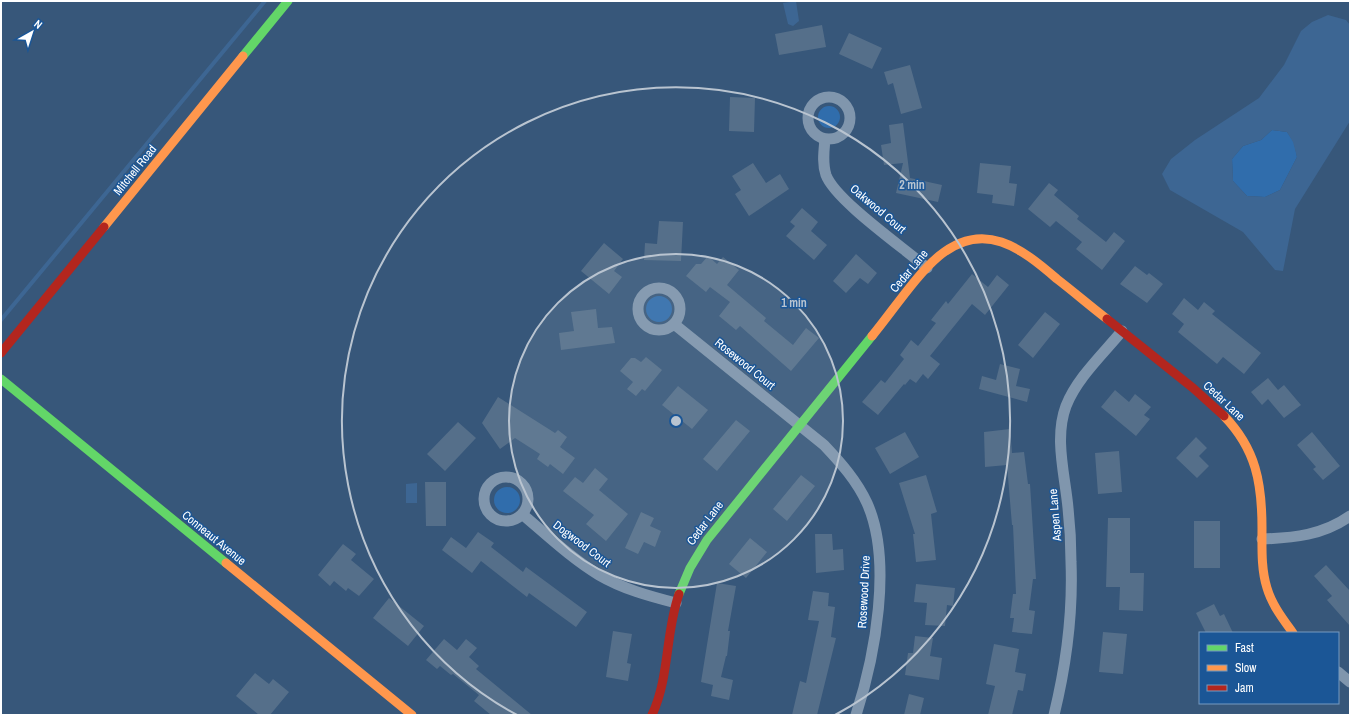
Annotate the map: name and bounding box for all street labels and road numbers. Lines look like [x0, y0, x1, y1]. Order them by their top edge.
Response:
street label: Mitchell Road [110, 142, 160, 198]
street label: Oakwood Court [847, 181, 910, 237]
street label: Cedar Lane [886, 246, 932, 296]
street label: Rosewood Court [711, 335, 779, 393]
street label: Cedar Lane [1200, 378, 1248, 424]
street label: Aspen Lane [1045, 488, 1065, 543]
street label: Cedar Lane [683, 498, 727, 548]
street label: Conneaut Avenue [179, 507, 249, 569]
street label: Dogwood Court [550, 517, 614, 571]
street label: Rosewood Drive [854, 555, 874, 629]

